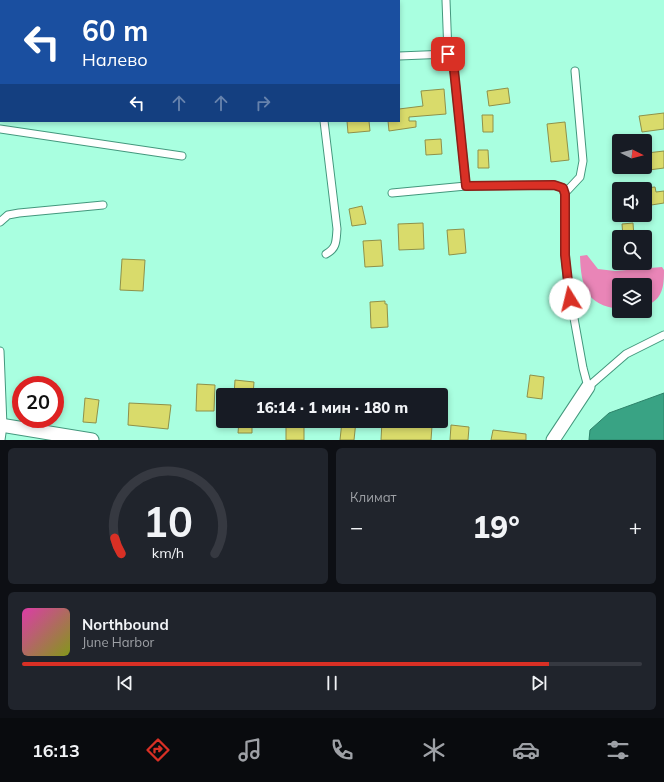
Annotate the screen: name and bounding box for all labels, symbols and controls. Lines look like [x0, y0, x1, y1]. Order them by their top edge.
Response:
text: 60 m [82, 13, 148, 48]
icon: left [16, 16, 68, 68]
pin [431, 37, 465, 71]
icon: arrive [437, 43, 459, 65]
text: Налево [82, 48, 148, 71]
icon: left [126, 92, 148, 114]
icon: ahead [168, 92, 190, 114]
icon: ahead [210, 92, 232, 114]
icon: right [252, 92, 274, 114]
north arrow [612, 134, 652, 174]
map controls [612, 134, 652, 318]
button: sound [612, 182, 652, 222]
button: search [612, 230, 652, 270]
position arrow [549, 278, 591, 320]
button: layers [612, 278, 652, 318]
speed limit sign: 20 [12, 376, 64, 428]
text: 16:14 · 1 мин · 180 m [256, 398, 408, 417]
text: Климат [350, 489, 397, 505]
text: 10 [143, 495, 193, 547]
text: 19° [472, 508, 520, 546]
text: − [350, 513, 363, 541]
text: + [629, 513, 642, 541]
text: km/h [152, 544, 184, 562]
text: Northbound [82, 615, 169, 634]
text: June Harbor [82, 634, 154, 650]
icon: previous [114, 672, 136, 694]
icon: pause [321, 672, 343, 694]
icon: next [528, 672, 550, 694]
icon: directions [144, 736, 172, 764]
icon: music [236, 736, 264, 764]
icon: phone [328, 736, 356, 764]
icon: climate [420, 736, 448, 764]
icon: car [512, 736, 540, 764]
icon: filters [604, 736, 632, 764]
text: 16:13 [32, 739, 80, 762]

